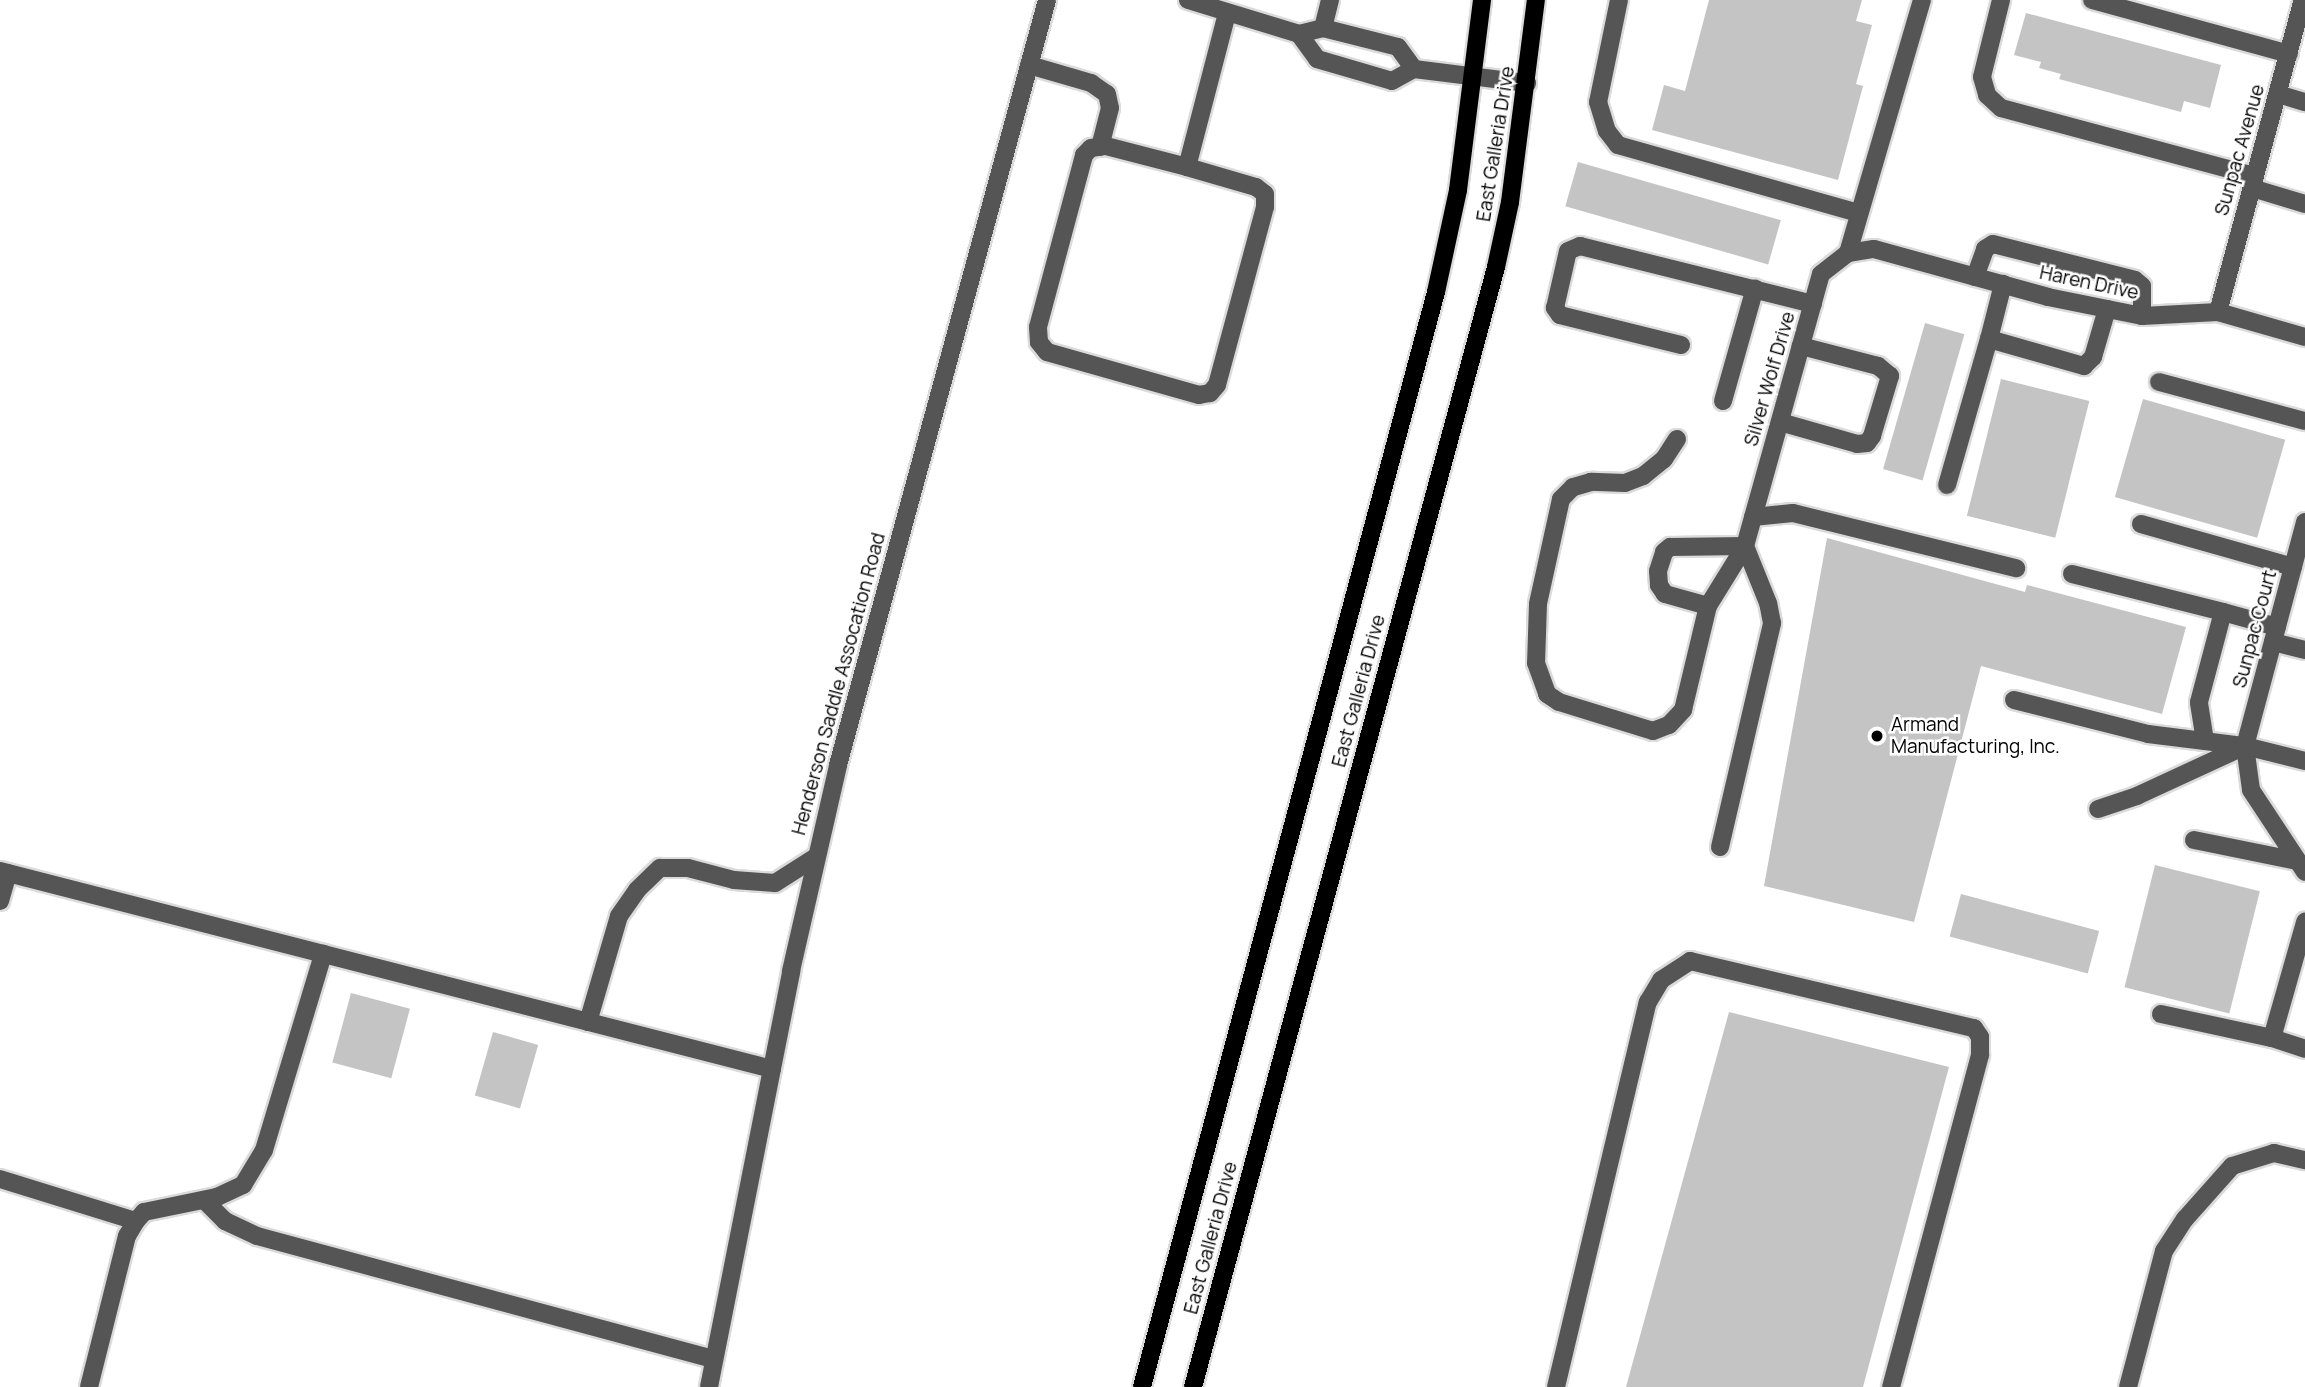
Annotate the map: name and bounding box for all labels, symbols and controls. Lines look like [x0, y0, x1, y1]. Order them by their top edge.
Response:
street label: East Galleria Drive [1472, 65, 1520, 223]
street label: Sunpac Avenue [2210, 82, 2270, 218]
street label: Haren Drive [2037, 261, 2141, 305]
street label: Silver Wolf Drive [1740, 309, 1800, 449]
street label: Henderson Saddle Assocation Road [788, 530, 890, 838]
street label: Sunpac Court [2228, 568, 2282, 690]
street label: East Galleria Drive [1328, 612, 1390, 770]
place label: Armand Manufacturing, Inc. [1891, 714, 2060, 758]
marker: Armand Manufacturing, Inc. [1869, 728, 1885, 744]
street label: East Galleria Drive [1180, 1159, 1242, 1317]

